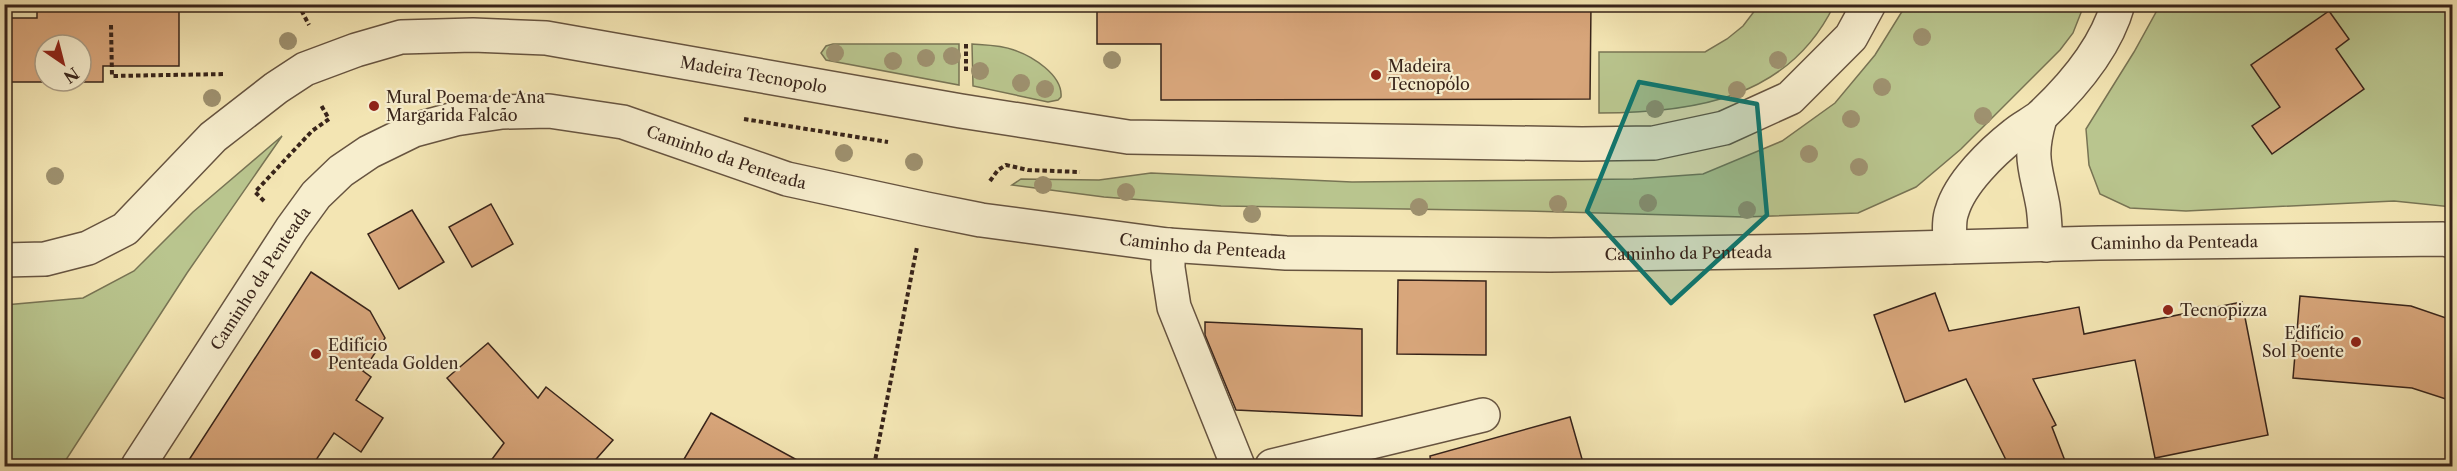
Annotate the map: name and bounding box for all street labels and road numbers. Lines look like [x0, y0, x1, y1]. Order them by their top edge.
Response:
street label: Madeira Tecnopolo [679, 52, 829, 97]
street label: Caminho da Penteada [644, 121, 809, 193]
street label: Caminho da Penteada [206, 202, 315, 354]
street label: Caminho da Penteada [1118, 229, 1287, 263]
street label: Caminho da Penteada [2090, 231, 2259, 253]
street label: Caminho da Penteada [1605, 242, 1773, 264]

